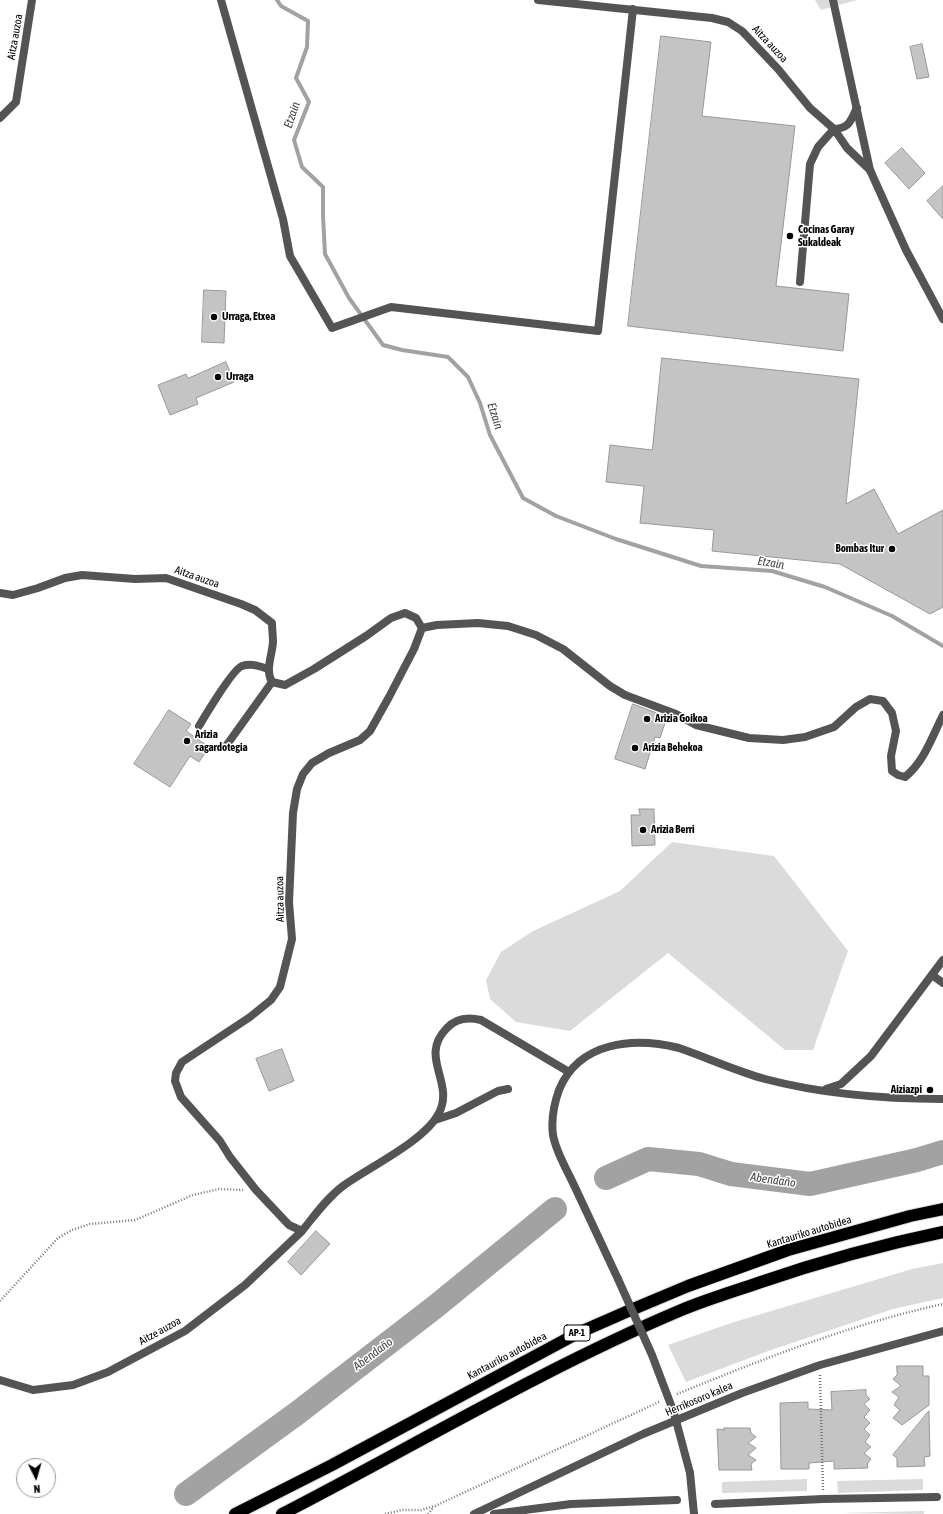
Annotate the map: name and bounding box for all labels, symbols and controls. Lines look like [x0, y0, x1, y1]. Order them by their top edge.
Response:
street label: Aitza auzoa [4, 13, 26, 61]
street label: Aitza auzoa [749, 23, 791, 65]
water label: Etzain [281, 100, 303, 130]
place label: Cocinas Garay Sukaldeak [798, 223, 854, 249]
marker: Cocinas Garay Sukaldeak [785, 231, 795, 241]
place label: Urraga, Etxea [222, 310, 275, 324]
marker: Urraga, Etxea [209, 312, 219, 322]
place label: Urraga [226, 370, 253, 384]
marker: Urraga [213, 372, 223, 382]
water label: Etzain [484, 401, 506, 431]
place label: Bombas Itur [835, 542, 884, 556]
marker: Bombas Itur [887, 544, 897, 554]
water label: Etzain [756, 554, 786, 572]
street label: Aitza auzoa [173, 563, 221, 591]
place label: Arizia Goikoa [655, 712, 708, 726]
marker: Arizia Goikoa [642, 714, 652, 724]
place label: Arizia sagardotegia [195, 728, 248, 754]
marker: Arizia sagardotegia [182, 736, 192, 746]
place label: Arizia Behekoa [643, 741, 703, 755]
marker: Arizia Behekoa [630, 743, 640, 753]
place label: Arizia Berri [651, 823, 695, 837]
marker: Arizia Berri [638, 825, 648, 835]
street label: Aitza auzoa [273, 876, 287, 922]
place label: Aiziazpi [891, 1083, 922, 1097]
marker: Aiziazpi [925, 1085, 935, 1095]
water label: Abendaño [749, 1170, 797, 1190]
street label: Kantauriko autobidea [765, 1213, 853, 1251]
street label: Aitze auzoa [137, 1314, 183, 1348]
road number: AP-1 [564, 1325, 590, 1341]
street label: Kantauriko autobidea [465, 1330, 549, 1382]
water label: Abendaño [350, 1335, 396, 1373]
street label: Herrikosoro kalea [663, 1379, 735, 1419]
north arrow [16, 1458, 56, 1498]
text: N [33, 1483, 41, 1495]

